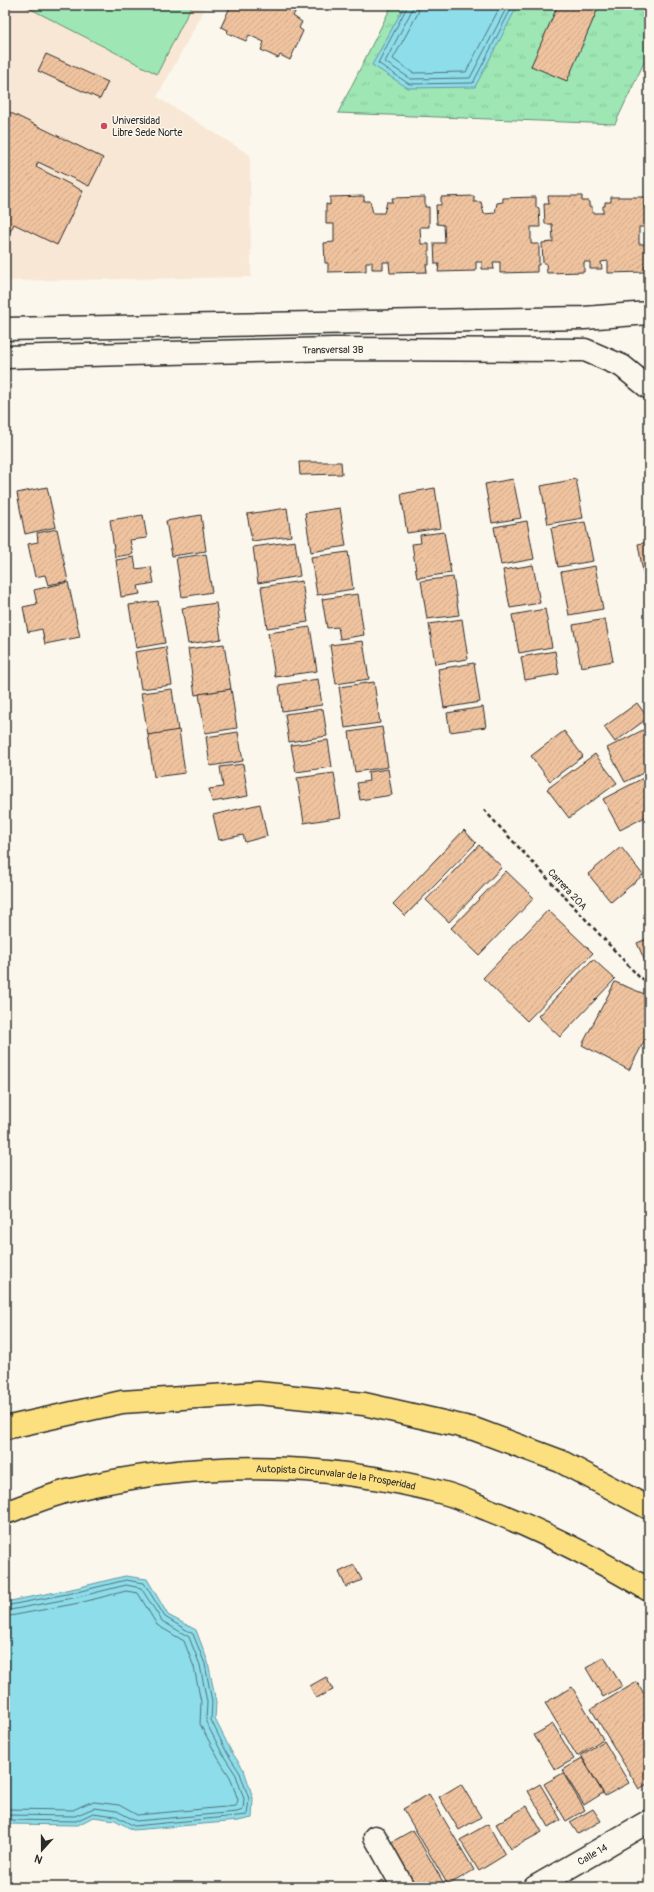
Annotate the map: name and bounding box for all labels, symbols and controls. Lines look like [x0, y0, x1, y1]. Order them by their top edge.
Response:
place label: Universidad Libre Sede Norte [112, 115, 182, 139]
marker: Universidad Libre Sede Norte [99, 121, 109, 131]
street label: Transversal 3B [302, 344, 364, 357]
street label: Carrera 20A [545, 867, 590, 913]
street label: Autopista Circunvalar de la Prosperidad [256, 1463, 417, 1493]
north arrow [22, 1830, 62, 1870]
street label: Calle 14 [576, 1841, 610, 1868]
text: N [32, 1851, 44, 1866]

